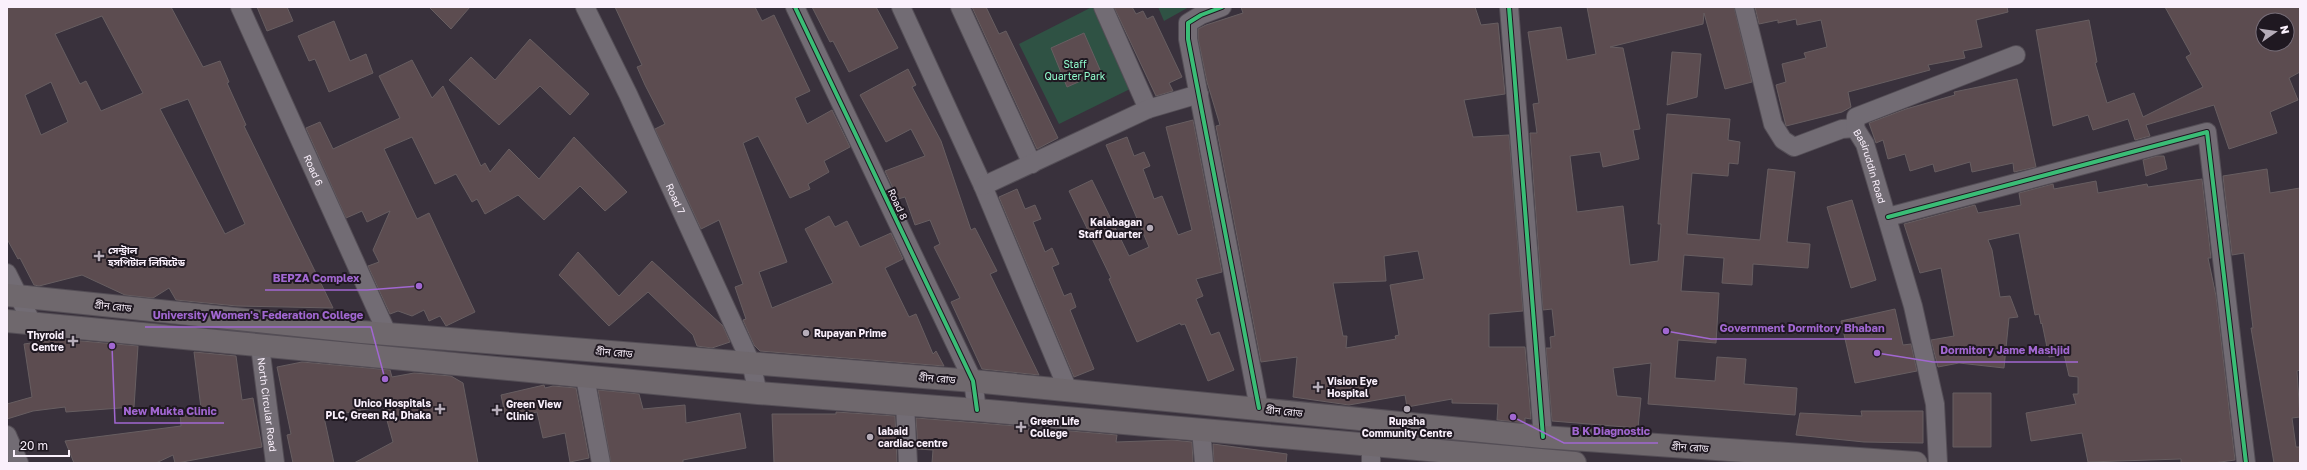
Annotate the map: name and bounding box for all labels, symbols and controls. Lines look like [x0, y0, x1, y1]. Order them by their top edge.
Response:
north arrow [2255, 12, 2295, 52]
text: N [2278, 24, 2293, 35]
park label: Staff Quarter Park [1044, 58, 1106, 82]
street label: Basiruddin Road [1851, 127, 1888, 205]
street label: Road 6 [301, 153, 326, 188]
street label: Road 7 [664, 181, 688, 216]
street label: Road 8 [886, 186, 910, 222]
place label: Kalabagan Staff Quarter [1078, 216, 1142, 240]
marker: Kalabagan Staff Quarter [1145, 223, 1155, 233]
place label: সেন্ট্রাল হসপিটাল লিমিটেড [107, 244, 186, 268]
marker: সেন্ট্রাল হসপিটাল লিমিটেড [93, 250, 105, 262]
callout: BEPZA Complex [265, 267, 367, 290]
text: BEPZA Complex [273, 271, 360, 284]
street label: গ্রীন রোড [94, 298, 133, 314]
callout: University Women's Federation College [145, 304, 371, 327]
text: University Women's Federation College [153, 308, 364, 321]
callout: Government Dormitory Bhaban [1711, 316, 1892, 339]
text: Government Dormitory Bhaban [1719, 321, 1885, 334]
place label: Rupayan Prime [814, 327, 887, 339]
marker: Rupayan Prime [801, 328, 811, 338]
place label: Thyroid Centre [27, 329, 64, 353]
marker: Thyroid Centre [67, 335, 79, 347]
callout: Dormitory Jame Mashjid [1933, 339, 2078, 362]
text: Dormitory Jame Mashjid [1940, 343, 2070, 356]
street label: গ্রীন রোড [595, 344, 634, 360]
street label: North Circular Road [256, 357, 279, 452]
street label: গ্রীন রোড [918, 370, 957, 386]
place label: Vision Eye Hospital [1327, 375, 1378, 399]
marker: Vision Eye Hospital [1312, 381, 1324, 393]
place label: Unico Hospitals PLC, Green Rd, Dhaka [325, 397, 431, 421]
place label: Green View Clinic [506, 398, 562, 422]
callout: New Mukta Clinic [115, 400, 224, 423]
marker: Unico Hospitals PLC, Green Rd, Dhaka [434, 403, 446, 415]
street label: গ্রীন রোড [1265, 403, 1304, 419]
text: New Mukta Clinic [123, 404, 217, 417]
marker: Green View Clinic [491, 404, 503, 416]
marker: Rupsha Community Centre [1402, 404, 1412, 414]
place label: Green Life College [1030, 415, 1079, 439]
place label: Rupsha Community Centre [1362, 415, 1452, 439]
callout: B K Diagnostic [1564, 420, 1658, 443]
marker: Green Life College [1015, 421, 1027, 433]
text: B K Diagnostic [1572, 424, 1651, 437]
place label: labaid cardiac centre [878, 425, 948, 449]
scale bar [14, 432, 69, 458]
marker: labaid cardiac centre [865, 432, 875, 442]
text: 20 m [20, 438, 48, 453]
street label: গ্রীন রোড [1671, 440, 1710, 454]

